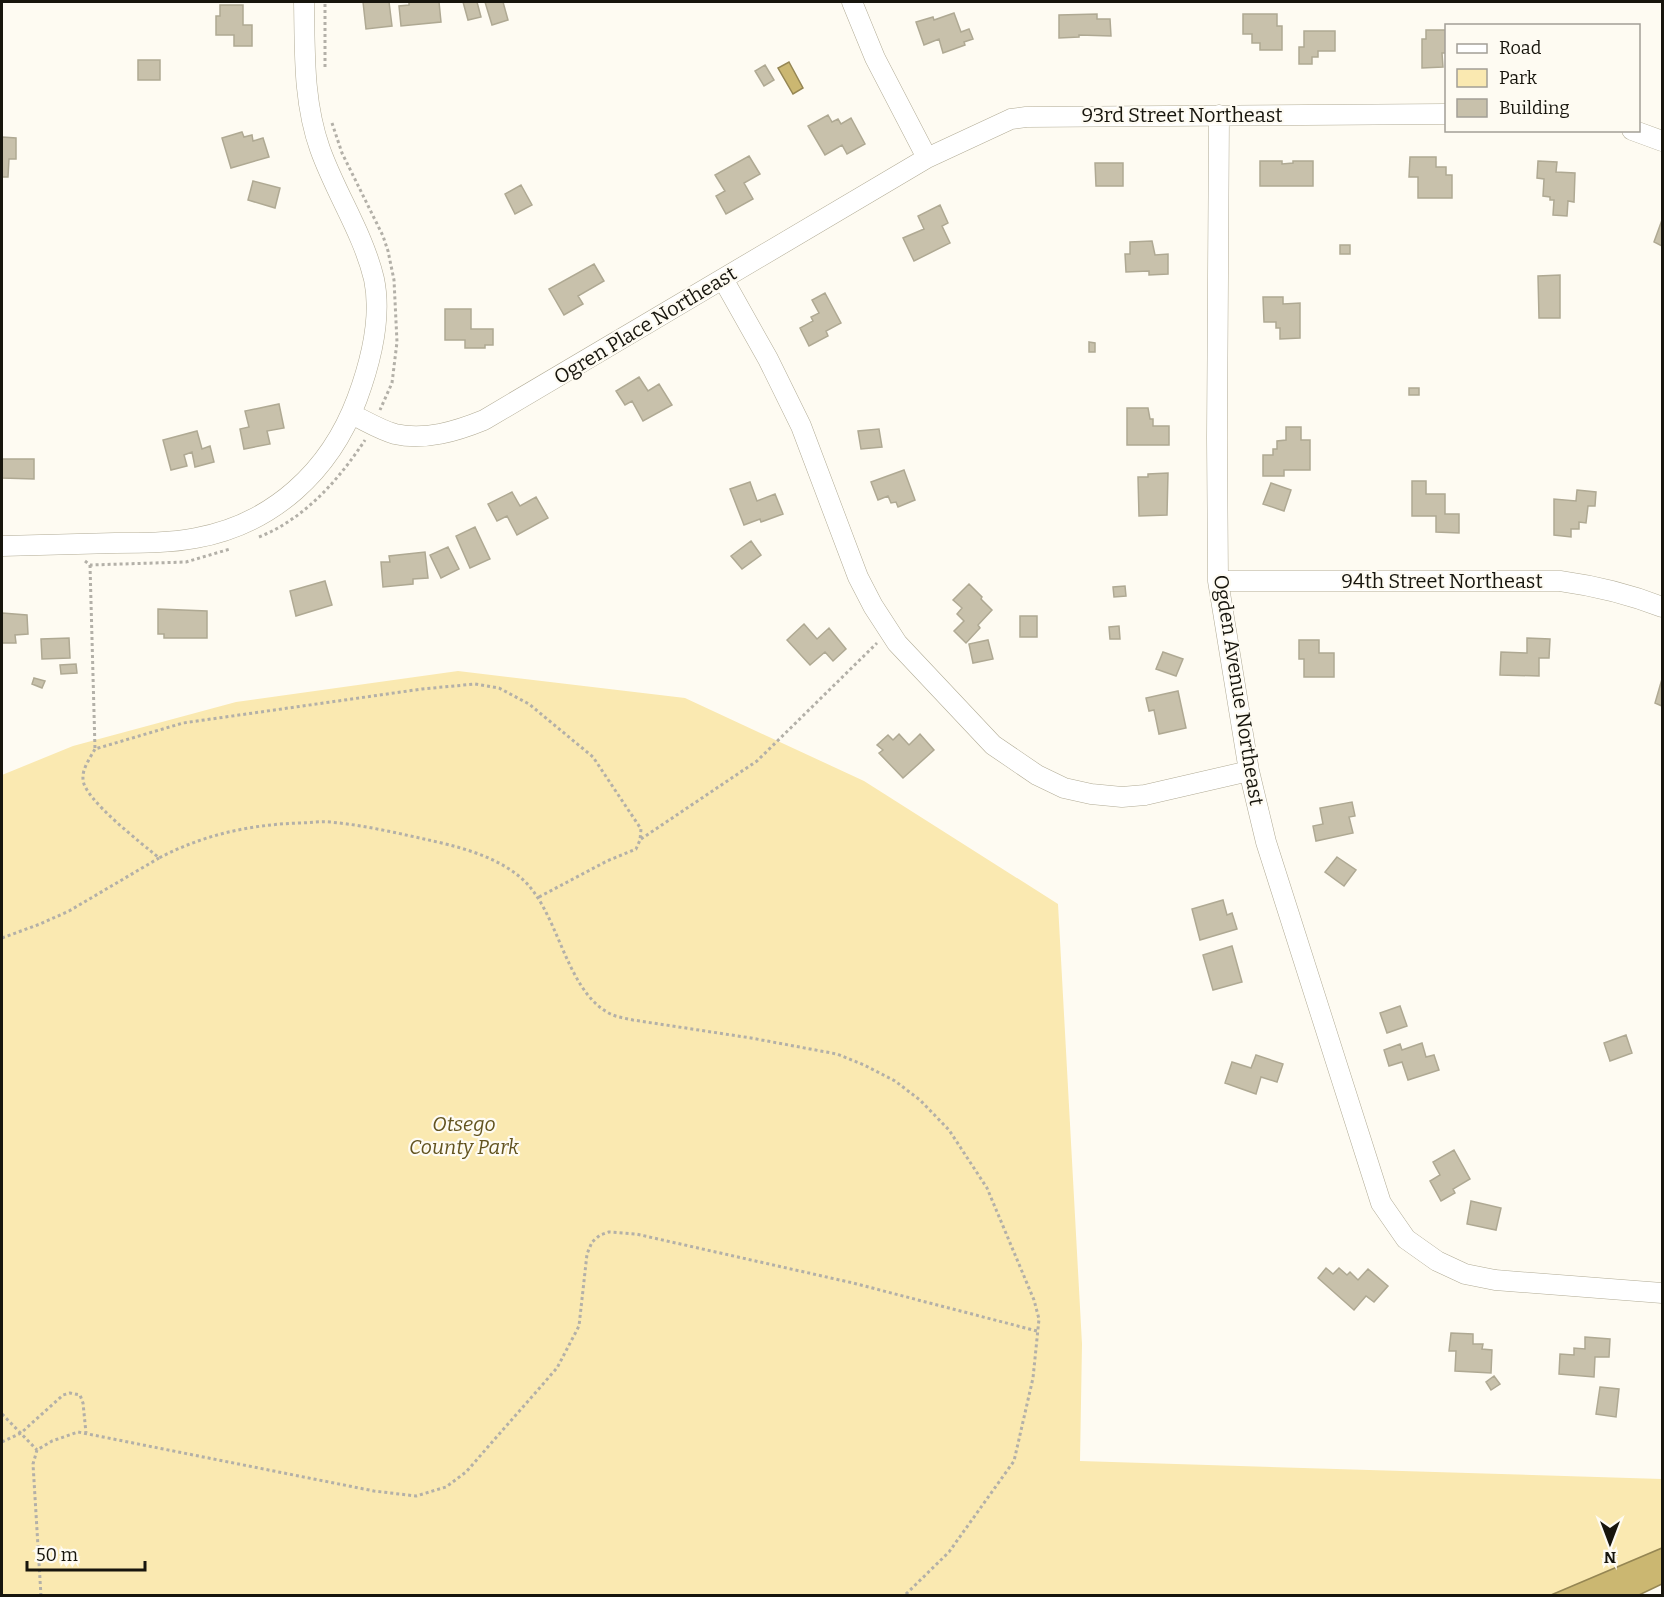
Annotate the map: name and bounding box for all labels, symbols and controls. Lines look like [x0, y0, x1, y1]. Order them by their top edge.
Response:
legend [1445, 24, 1640, 132]
text: Road [1499, 37, 1542, 59]
text: Park [1499, 67, 1538, 89]
text: Building [1499, 97, 1570, 119]
street label: 93rd Street Northeast [1081, 103, 1283, 127]
street label: Ogren Place Northeast [550, 261, 740, 389]
street label: 94th Street Northeast [1341, 569, 1543, 593]
street label: Ogden Avenue Northeast [1209, 573, 1269, 807]
park label: Otsego County Park [409, 1112, 519, 1159]
north arrow [1580, 1513, 1640, 1573]
scale bar [27, 1534, 146, 1572]
text: 50 m [36, 1544, 78, 1566]
text: N [1604, 1548, 1616, 1567]

